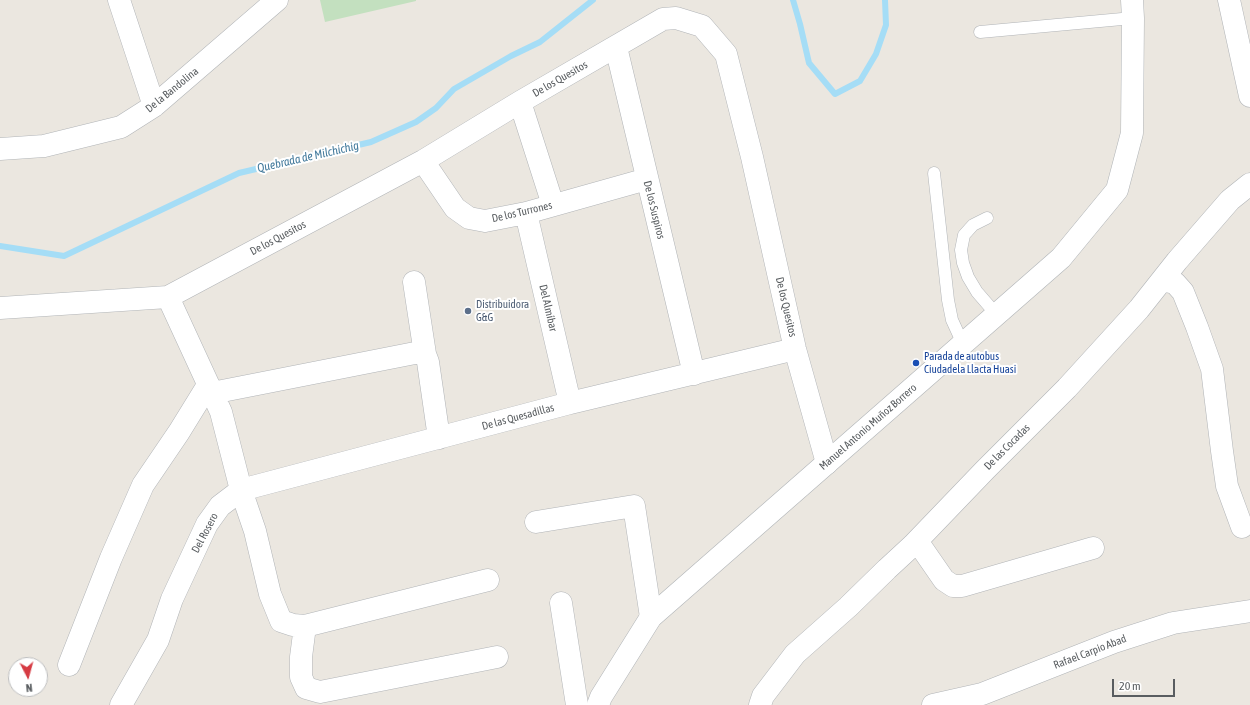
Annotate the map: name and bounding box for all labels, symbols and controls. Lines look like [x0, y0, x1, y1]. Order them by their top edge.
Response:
street label: De los Quesitos [530, 58, 590, 100]
street label: De la Bandolina [143, 65, 201, 115]
water label: Quebrada de Milchichig [256, 138, 360, 176]
street label: De los Suspiros [640, 179, 668, 241]
street label: De los Turrones [491, 199, 553, 225]
street label: De los Quesitos [248, 218, 308, 258]
street label: De los Quesitos [773, 276, 799, 338]
street label: Del Almíbar [536, 283, 560, 333]
place label: Distribuidora G&G [476, 298, 529, 324]
marker: Distribuidora G&G [463, 306, 473, 316]
place label: Parada de autobus Ciudadela Llacta Huasi [924, 350, 1016, 376]
marker: Parada de autobus Ciudadela Llacta Huasi [911, 358, 921, 368]
street label: Manuel Antonio Muñoz Borrero [817, 381, 919, 473]
street label: De las Quesadillas [480, 401, 556, 433]
street label: De las Cocadas [981, 421, 1033, 473]
street label: Del Rosero [189, 511, 221, 555]
street label: Rafael Carpio Abad [1052, 632, 1128, 672]
north arrow [8, 657, 48, 697]
scale bar [1114, 671, 1177, 697]
text: 20 m [1119, 679, 1141, 693]
text: N [25, 682, 33, 694]

